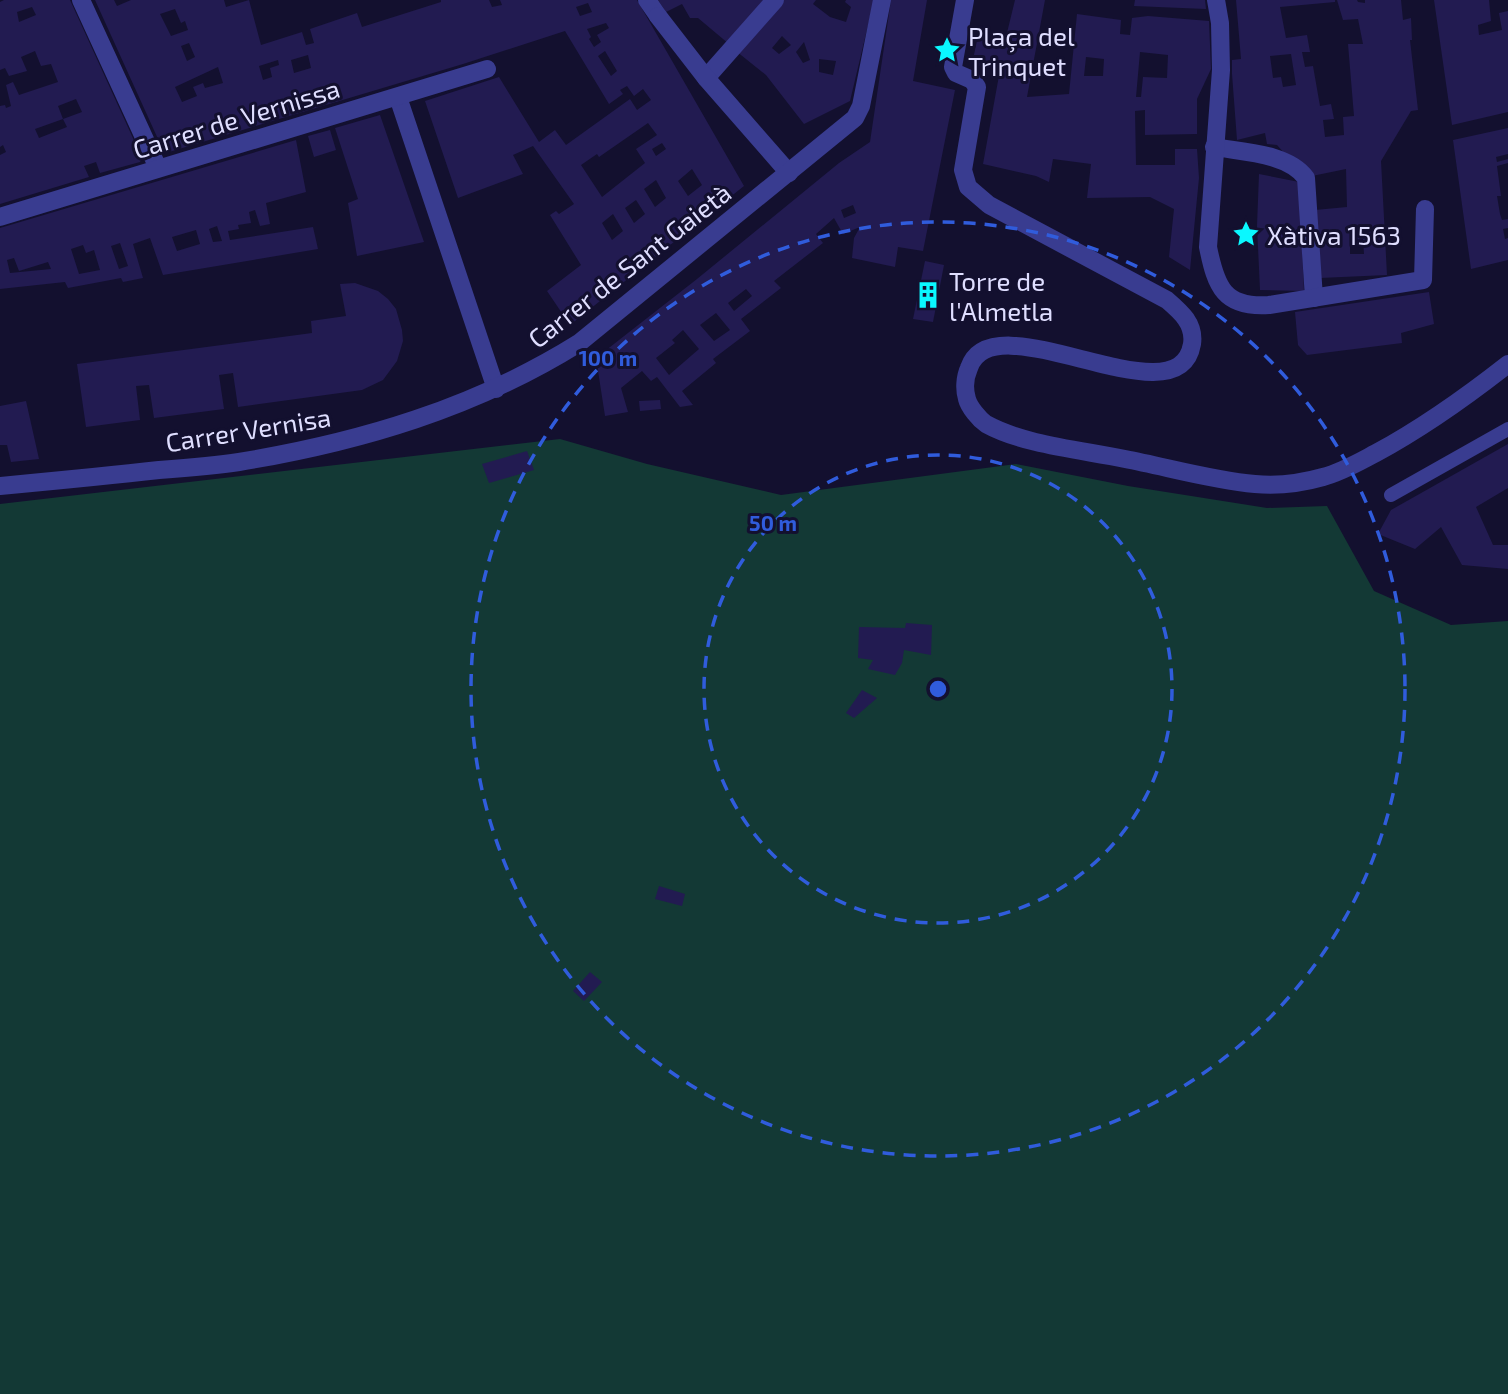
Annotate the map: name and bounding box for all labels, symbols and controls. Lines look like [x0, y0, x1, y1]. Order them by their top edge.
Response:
place label: Plaça del Trinquet [968, 20, 1075, 81]
place icon: Plaça del Trinquet [932, 35, 962, 65]
street label: Carrer de Vernissa [129, 72, 343, 164]
street label: Carrer de Sant Gaietà [521, 176, 737, 354]
place icon: Xàtiva 1563 [1231, 219, 1261, 249]
place label: Xàtiva 1563 [1267, 219, 1401, 250]
place label: Torre de l'Almetla [949, 265, 1053, 326]
building icon: Torre de l'Almetla [913, 280, 943, 310]
text: 100 m [579, 345, 637, 370]
street label: Carrer Vernisa [163, 401, 333, 457]
text: 50 m [749, 510, 797, 535]
centre of rings [926, 677, 950, 701]

